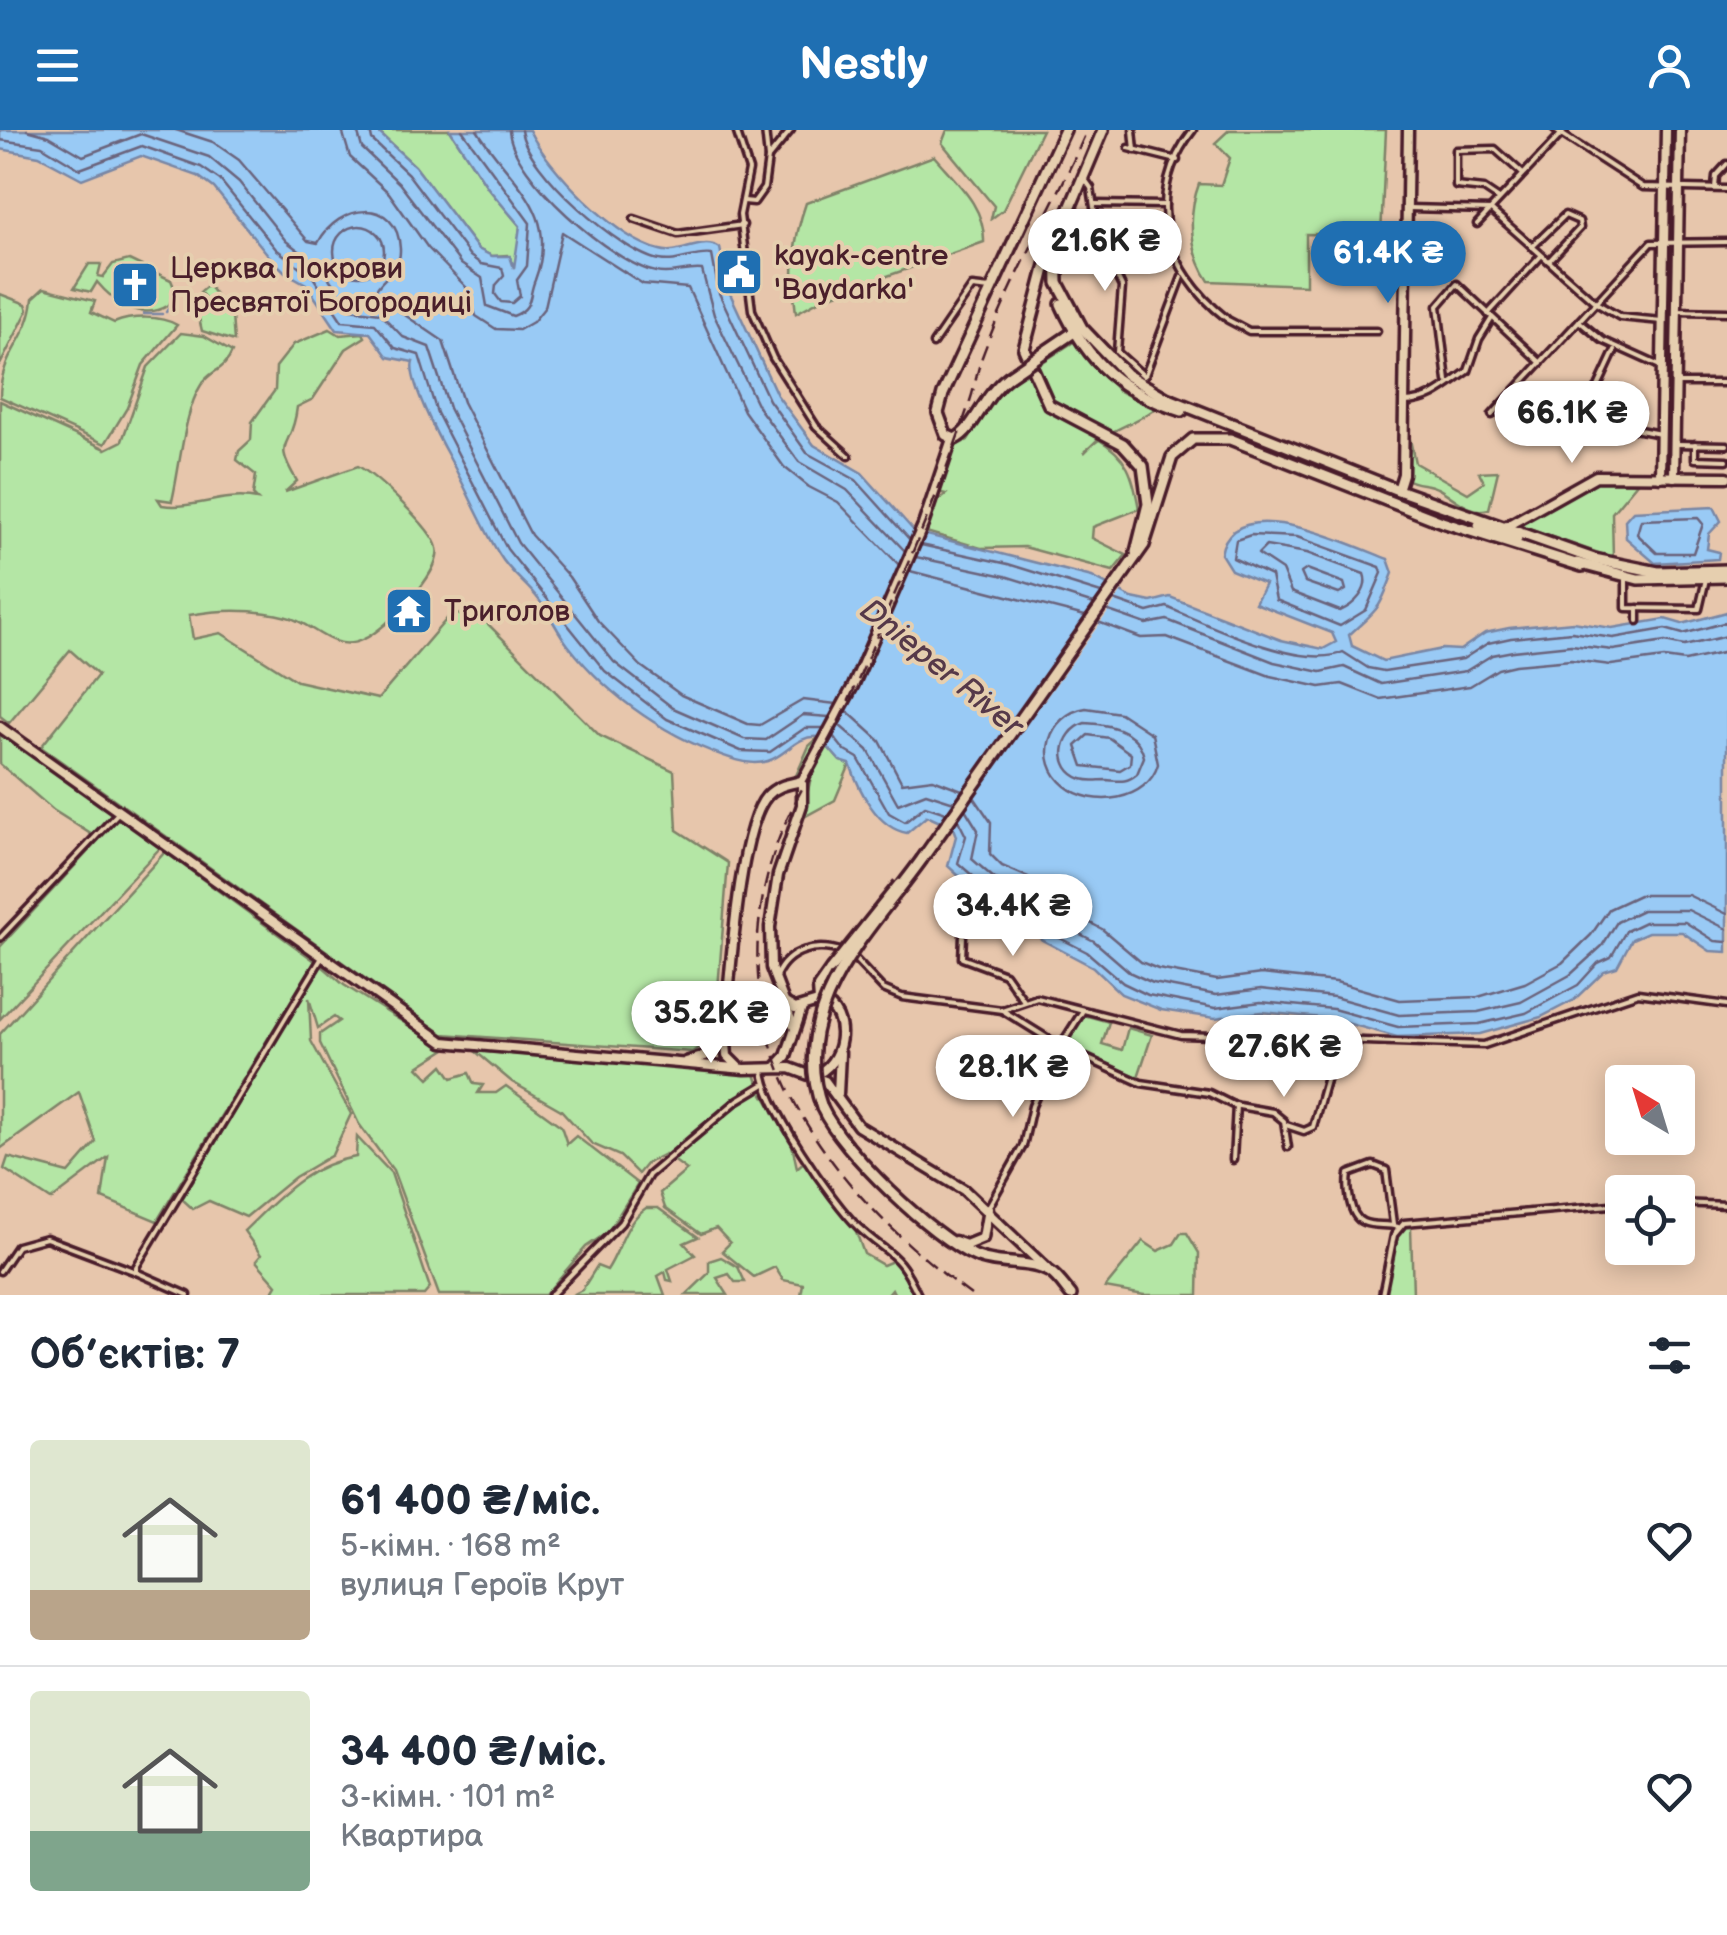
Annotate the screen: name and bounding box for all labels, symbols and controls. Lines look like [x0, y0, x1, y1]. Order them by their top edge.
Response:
icon: menu [30, 38, 85, 93]
text: Nestly [799, 38, 928, 93]
icon: person [1642, 38, 1697, 93]
pin: 21.6K ₴ [1013, 209, 1197, 294]
pin: 61.4K ₴ [1296, 221, 1480, 306]
text: 21.6K ₴ [1050, 222, 1160, 261]
text: 61.4K ₴ [1333, 234, 1443, 273]
place label: kayak-centre 'Baydarka' [774, 238, 948, 308]
public building icon: kayak-centre 'Baydarka' [713, 246, 765, 298]
place label: Церква Покрови Пресвятої Богородиці [170, 251, 472, 321]
church icon: Церква Покрови Пресвятої Богородиці [109, 259, 161, 311]
pin: 66.1K ₴ [1480, 381, 1664, 466]
text: 66.1K ₴ [1516, 394, 1628, 433]
temple icon: Триголов [383, 585, 435, 637]
water label: Dnieper River [852, 591, 1032, 747]
place label: Триголов [444, 594, 570, 630]
pin: 34.4K ₴ [921, 874, 1105, 959]
text: 34.4K ₴ [955, 887, 1071, 926]
pin: 35.2K ₴ [619, 981, 803, 1066]
text: 35.2K ₴ [653, 994, 769, 1033]
pin: 27.6K ₴ [1192, 1015, 1376, 1100]
text: 27.6K ₴ [1227, 1028, 1341, 1067]
pin: 28.1K ₴ [921, 1035, 1105, 1120]
text: 28.1K ₴ [958, 1048, 1068, 1087]
north arrow [1605, 1065, 1695, 1155]
map controls [1605, 1065, 1695, 1265]
button: locate [1605, 1175, 1695, 1265]
icon: filters [1642, 1328, 1697, 1383]
text: Об’єктів: 7 [30, 1330, 240, 1381]
text: 61 400 ₴/міс. [340, 1476, 600, 1527]
icon: home [110, 1480, 230, 1600]
icon: heart [1642, 1513, 1697, 1568]
text: 5-кімн. · 168 m² [340, 1527, 561, 1566]
text: вулиця Героїв Крут [340, 1566, 624, 1605]
text: 34 400 ₴/міс. [340, 1727, 606, 1778]
icon: home [110, 1731, 230, 1851]
icon: heart [1642, 1764, 1697, 1819]
text: 3-кімн. · 101 m² [340, 1778, 555, 1817]
text: Квартира [340, 1817, 483, 1856]

